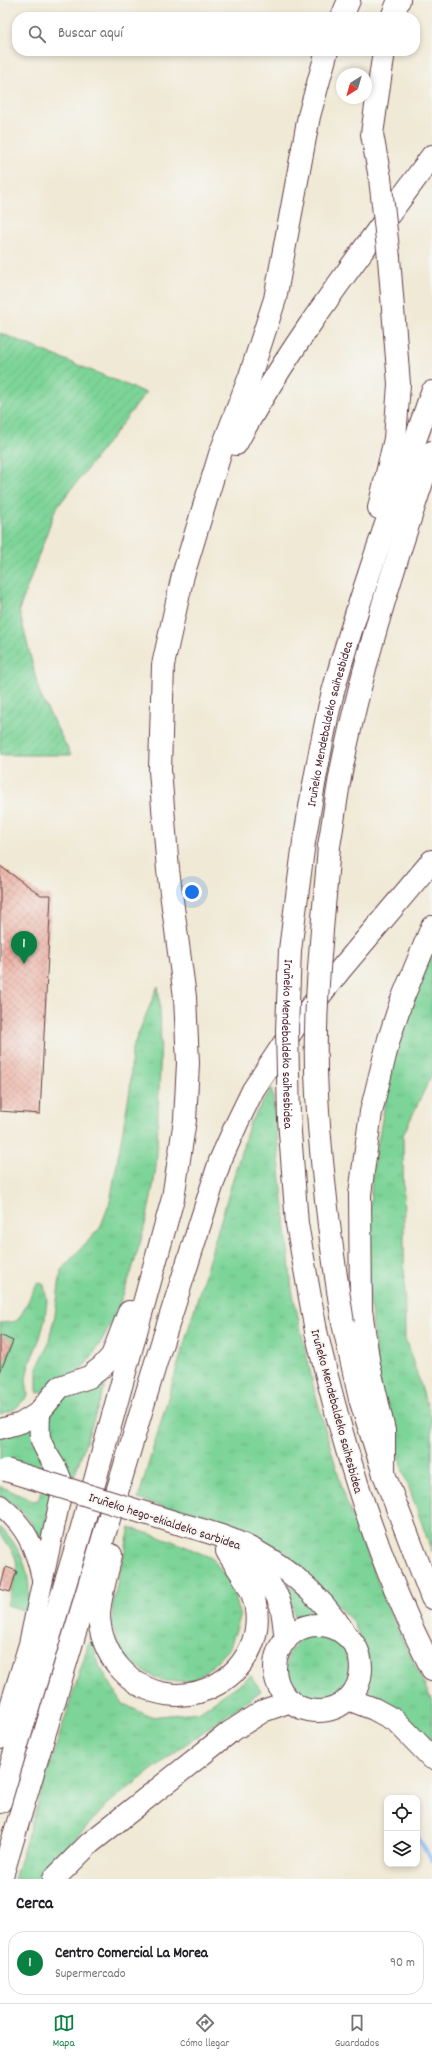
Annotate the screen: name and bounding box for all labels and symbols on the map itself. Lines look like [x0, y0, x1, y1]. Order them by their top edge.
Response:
north arrow [336, 68, 372, 104]
street label: Iruñeko Mendebaldeko saihesbidea [303, 638, 359, 808]
your location [182, 882, 202, 902]
pin: 1 [11, 931, 37, 964]
street label: Iruñeko Mendebaldeko saihesbidea [275, 959, 297, 1131]
street label: Iruñeko Mendebaldeko saihesbidea [305, 1327, 367, 1497]
street label: Iruñeko hego-ekialdeko sarbidea [86, 1489, 243, 1556]

